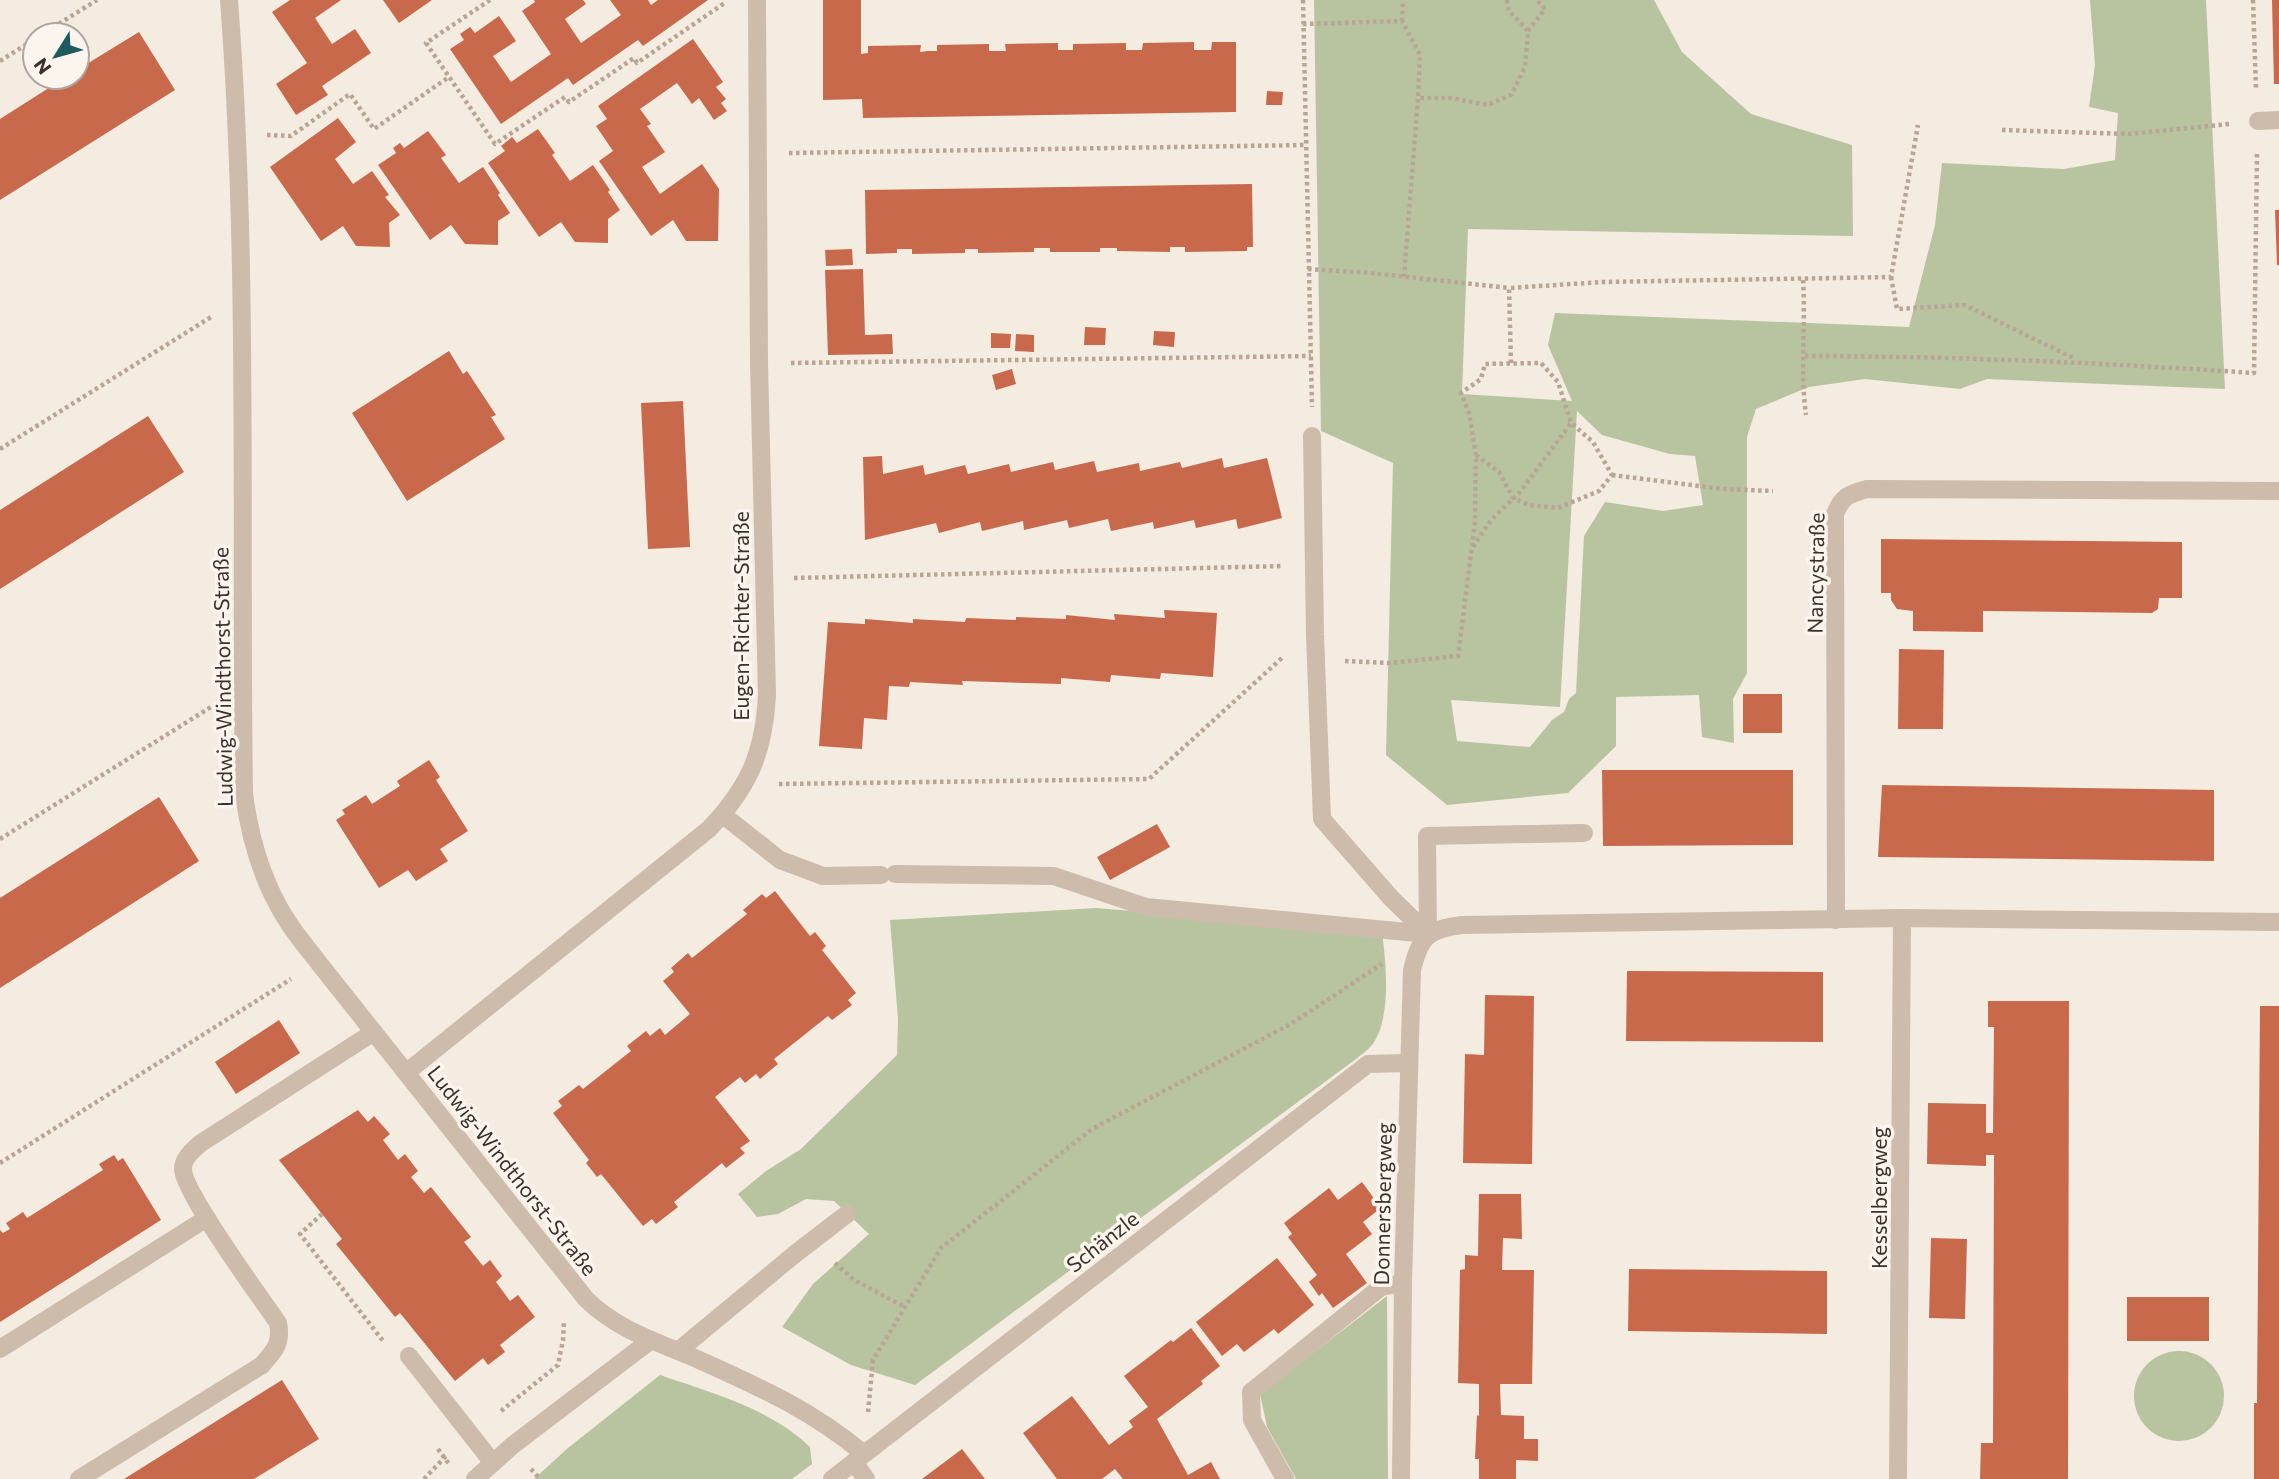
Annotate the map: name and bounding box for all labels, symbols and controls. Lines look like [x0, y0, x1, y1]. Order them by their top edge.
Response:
north arrow [21, 21, 91, 91]
text: N [29, 54, 56, 79]
street label: Eugen-Richter-Straße [728, 511, 753, 721]
street label: Nancystraße [1801, 512, 1829, 634]
street label: Ludwig-Windthorst-Straße [207, 547, 237, 807]
street label: Ludwig-Windthorst-Straße [423, 1060, 603, 1280]
street label: Donnersbergweg [1368, 1122, 1396, 1286]
street label: Kesselbergweg [1866, 1127, 1891, 1269]
street label: Schänzle [1061, 1205, 1143, 1277]

